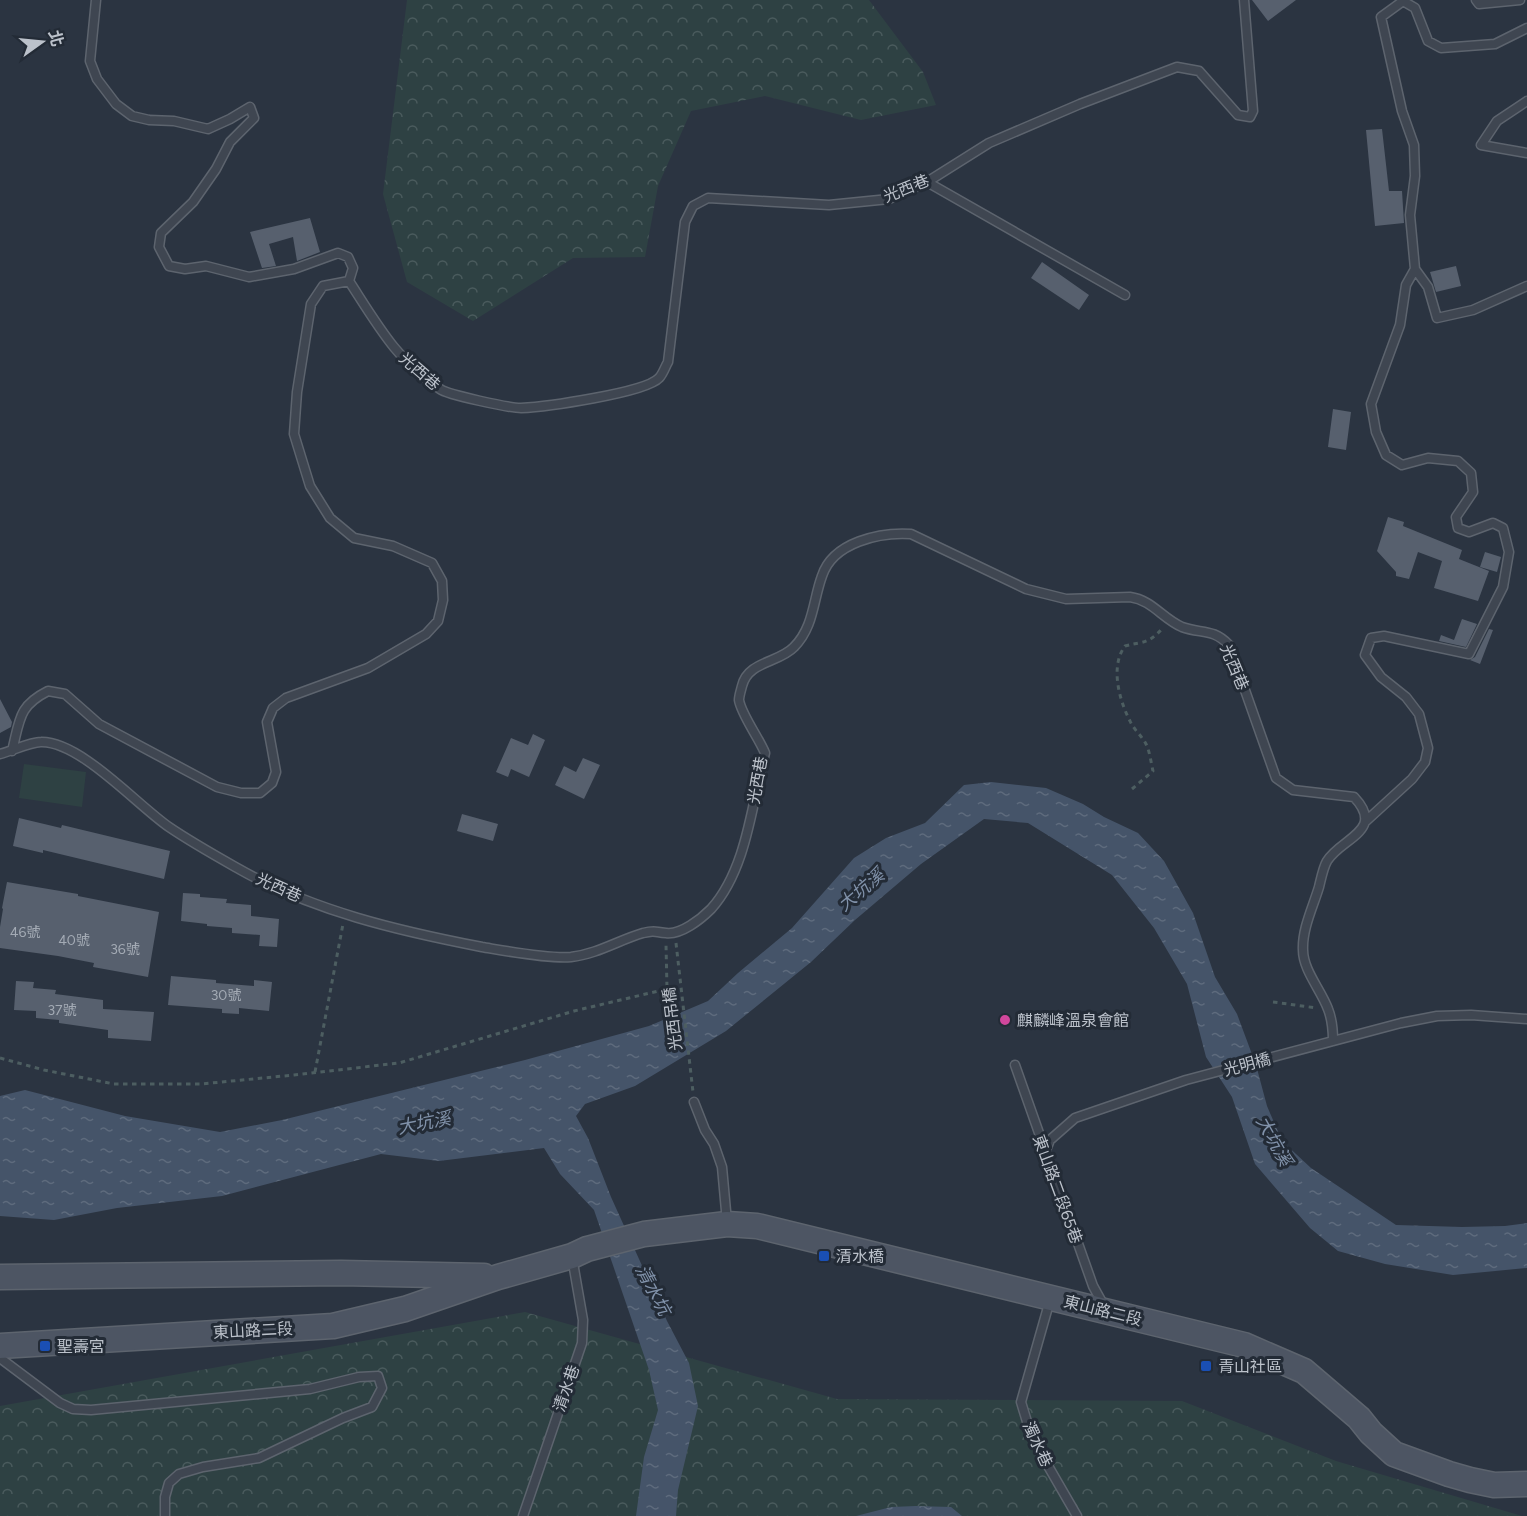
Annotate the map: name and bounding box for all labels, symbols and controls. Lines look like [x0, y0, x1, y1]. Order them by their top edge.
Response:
north arrow [12, 12, 72, 72]
text: 北 [45, 28, 67, 48]
street label: 光西巷 [880, 171, 932, 206]
street label: 光西巷 [395, 348, 444, 394]
street label: 光西巷 [1216, 641, 1253, 693]
street label: 光西巷 [744, 755, 771, 805]
water label: 大坑溪 [833, 862, 891, 916]
street label: 光西巷 [253, 869, 305, 906]
house number: 46號 [10, 924, 40, 941]
house number: 40號 [58, 932, 90, 949]
house number: 36號 [110, 941, 140, 958]
street label: 光西吊橋 [659, 986, 686, 1052]
house number: 30號 [211, 987, 241, 1004]
house number: 37號 [47, 1002, 77, 1019]
place label: 麒麟峰溫泉會館 [1017, 1011, 1129, 1030]
marker: 麒麟峰溫泉會館 [998, 1013, 1012, 1027]
street label: 光明橋 [1221, 1049, 1273, 1080]
water label: 大坑溪 [395, 1106, 456, 1139]
water label: 大坑溪 [1251, 1112, 1298, 1173]
street label: 東山路二段65巷 [1029, 1132, 1086, 1246]
place label: 清水橋 [836, 1247, 884, 1266]
marker: 清水橋 [817, 1249, 831, 1263]
water label: 清水坑 [631, 1261, 677, 1322]
street label: 東山路二段 [1062, 1292, 1144, 1329]
street label: 東山路二段 [213, 1319, 293, 1342]
place label: 聖壽宮 [57, 1337, 105, 1356]
marker: 聖壽宮 [38, 1339, 52, 1353]
place label: 青山社區 [1218, 1357, 1282, 1376]
marker: 青山社區 [1199, 1359, 1213, 1373]
street label: 清水巷 [550, 1362, 583, 1414]
street label: 濁水巷 [1019, 1418, 1056, 1470]

